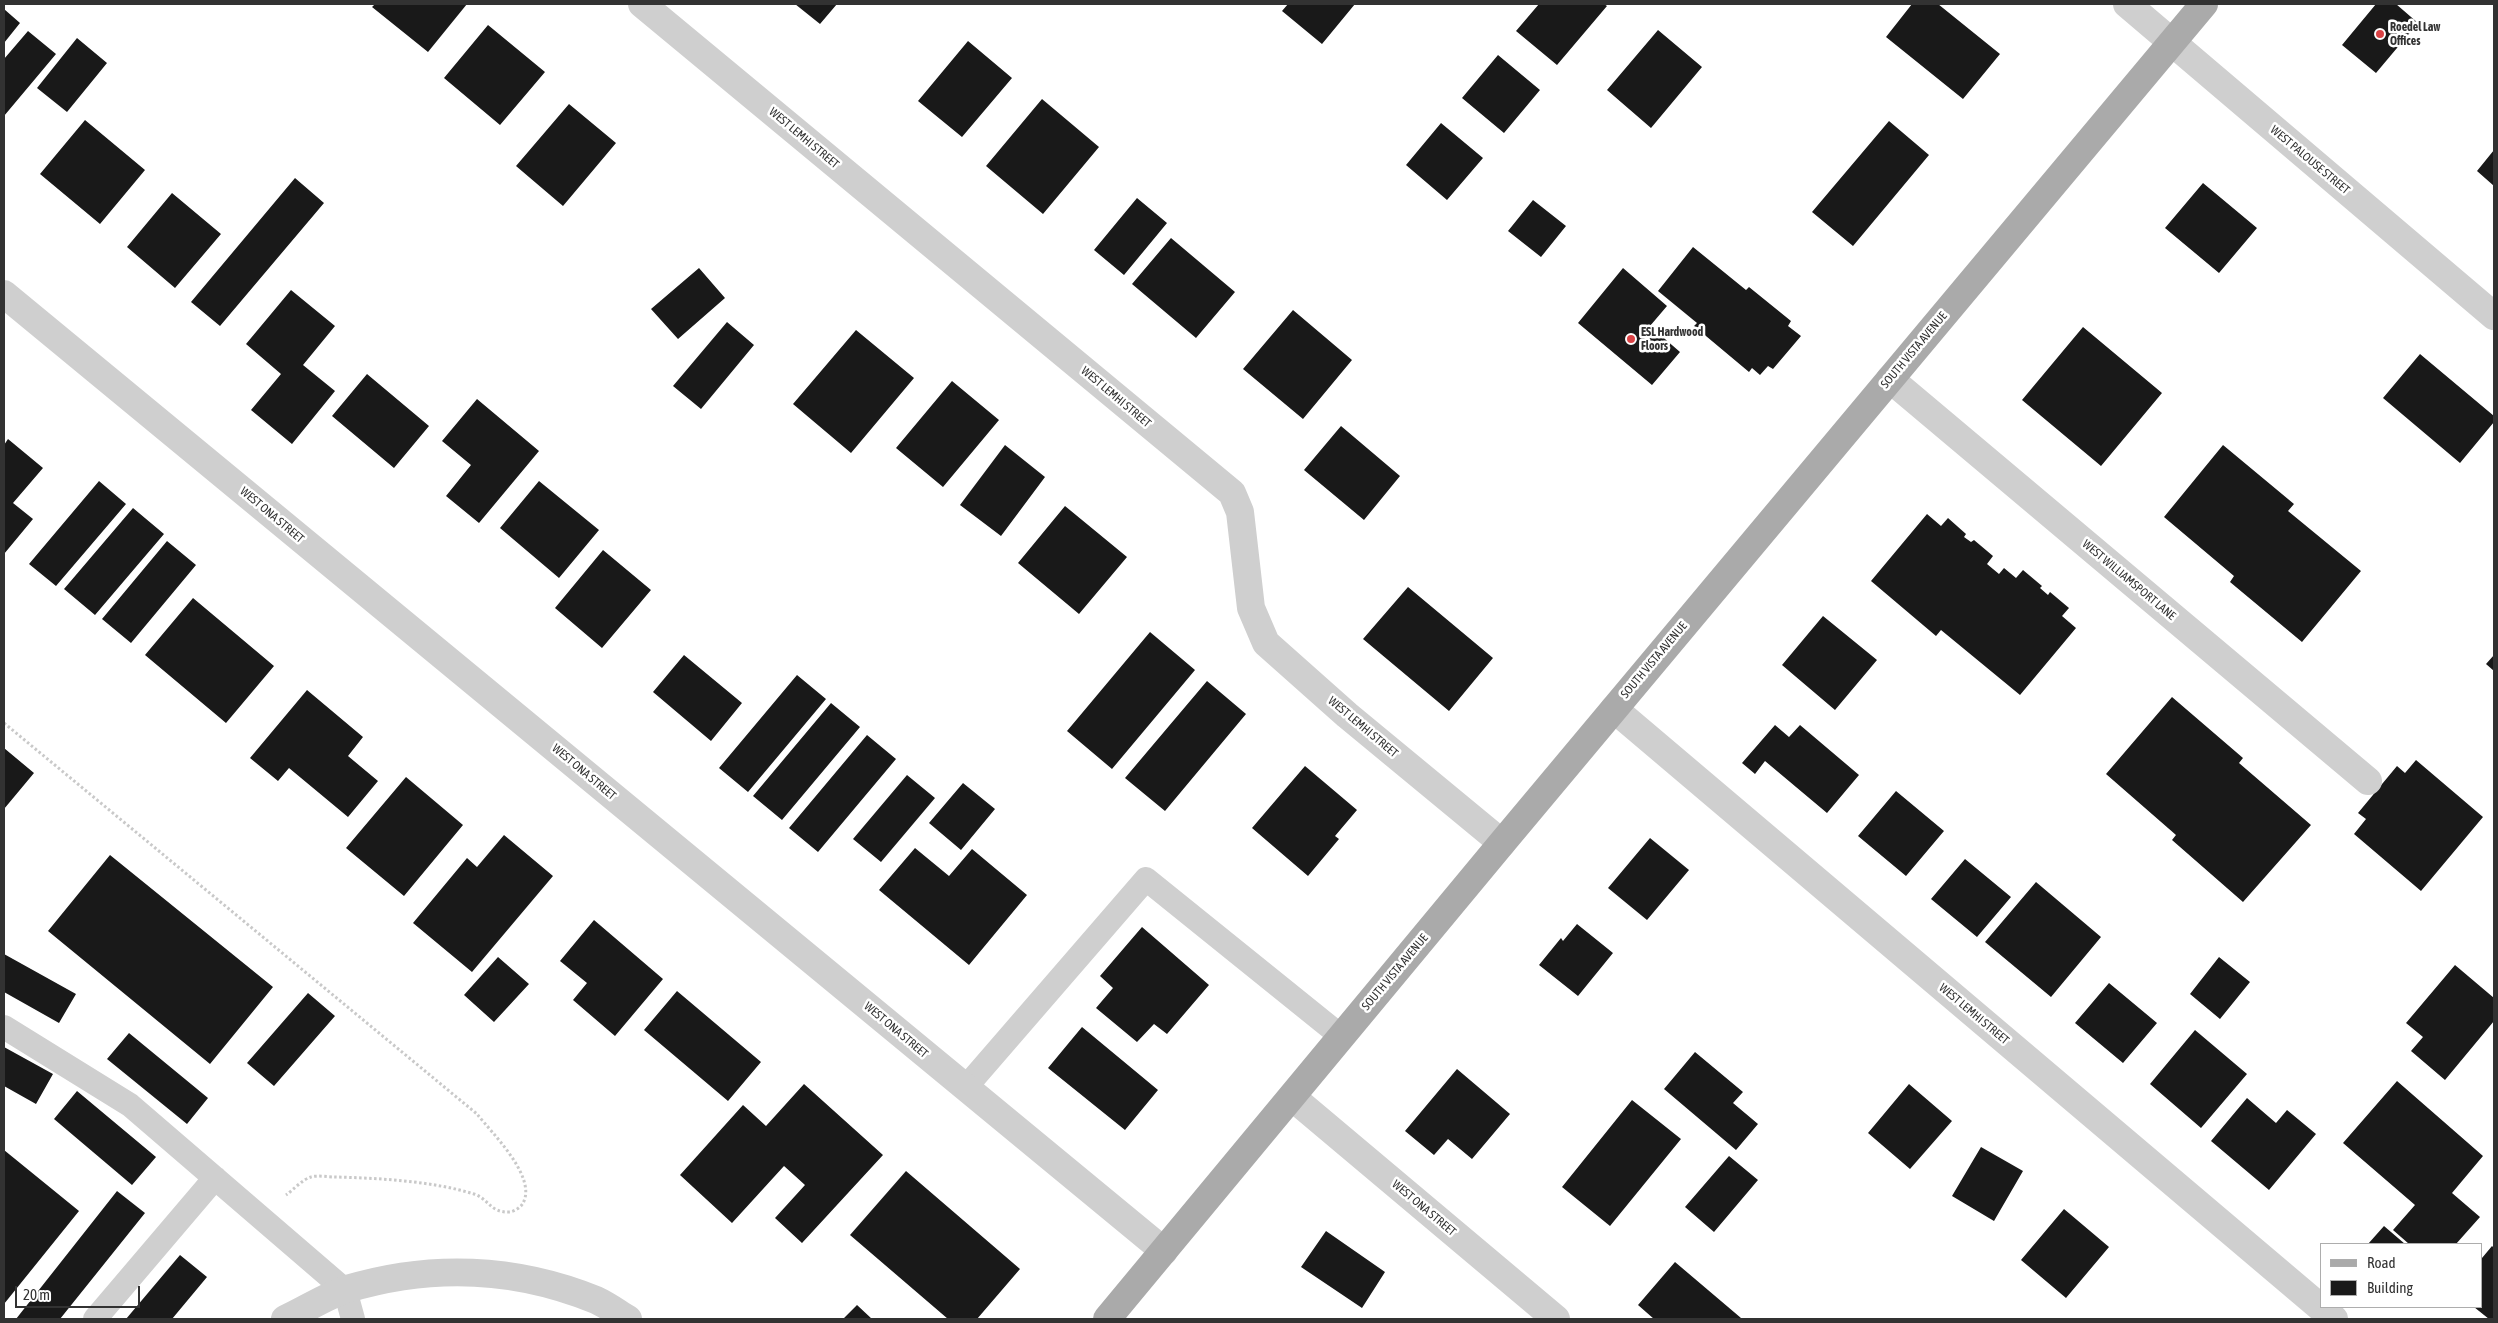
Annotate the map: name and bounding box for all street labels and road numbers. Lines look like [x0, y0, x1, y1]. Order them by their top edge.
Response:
street label: WEST LEMHI STREET [766, 105, 842, 171]
street label: WEST PALOUSE STREET [2267, 123, 2353, 197]
street label: SOUTH VISTA AVENUE [1878, 309, 1950, 391]
street label: WEST LEMHI STREET [1078, 364, 1154, 430]
street label: WEST ONA STREET [237, 484, 307, 546]
street label: WEST WILLIAMSPORT LANE [2079, 537, 2179, 623]
street label: SOUTH VISTA AVENUE [1618, 619, 1690, 701]
street label: WEST LEMHI STREET [1325, 694, 1401, 760]
street label: WEST ONA STREET [549, 741, 619, 803]
street label: SOUTH VISTA AVENUE [1359, 931, 1431, 1013]
street label: WEST LEMHI STREET [1936, 981, 2012, 1047]
street label: WEST ONA STREET [861, 999, 931, 1061]
street label: WEST ONA STREET [1389, 1177, 1459, 1239]

